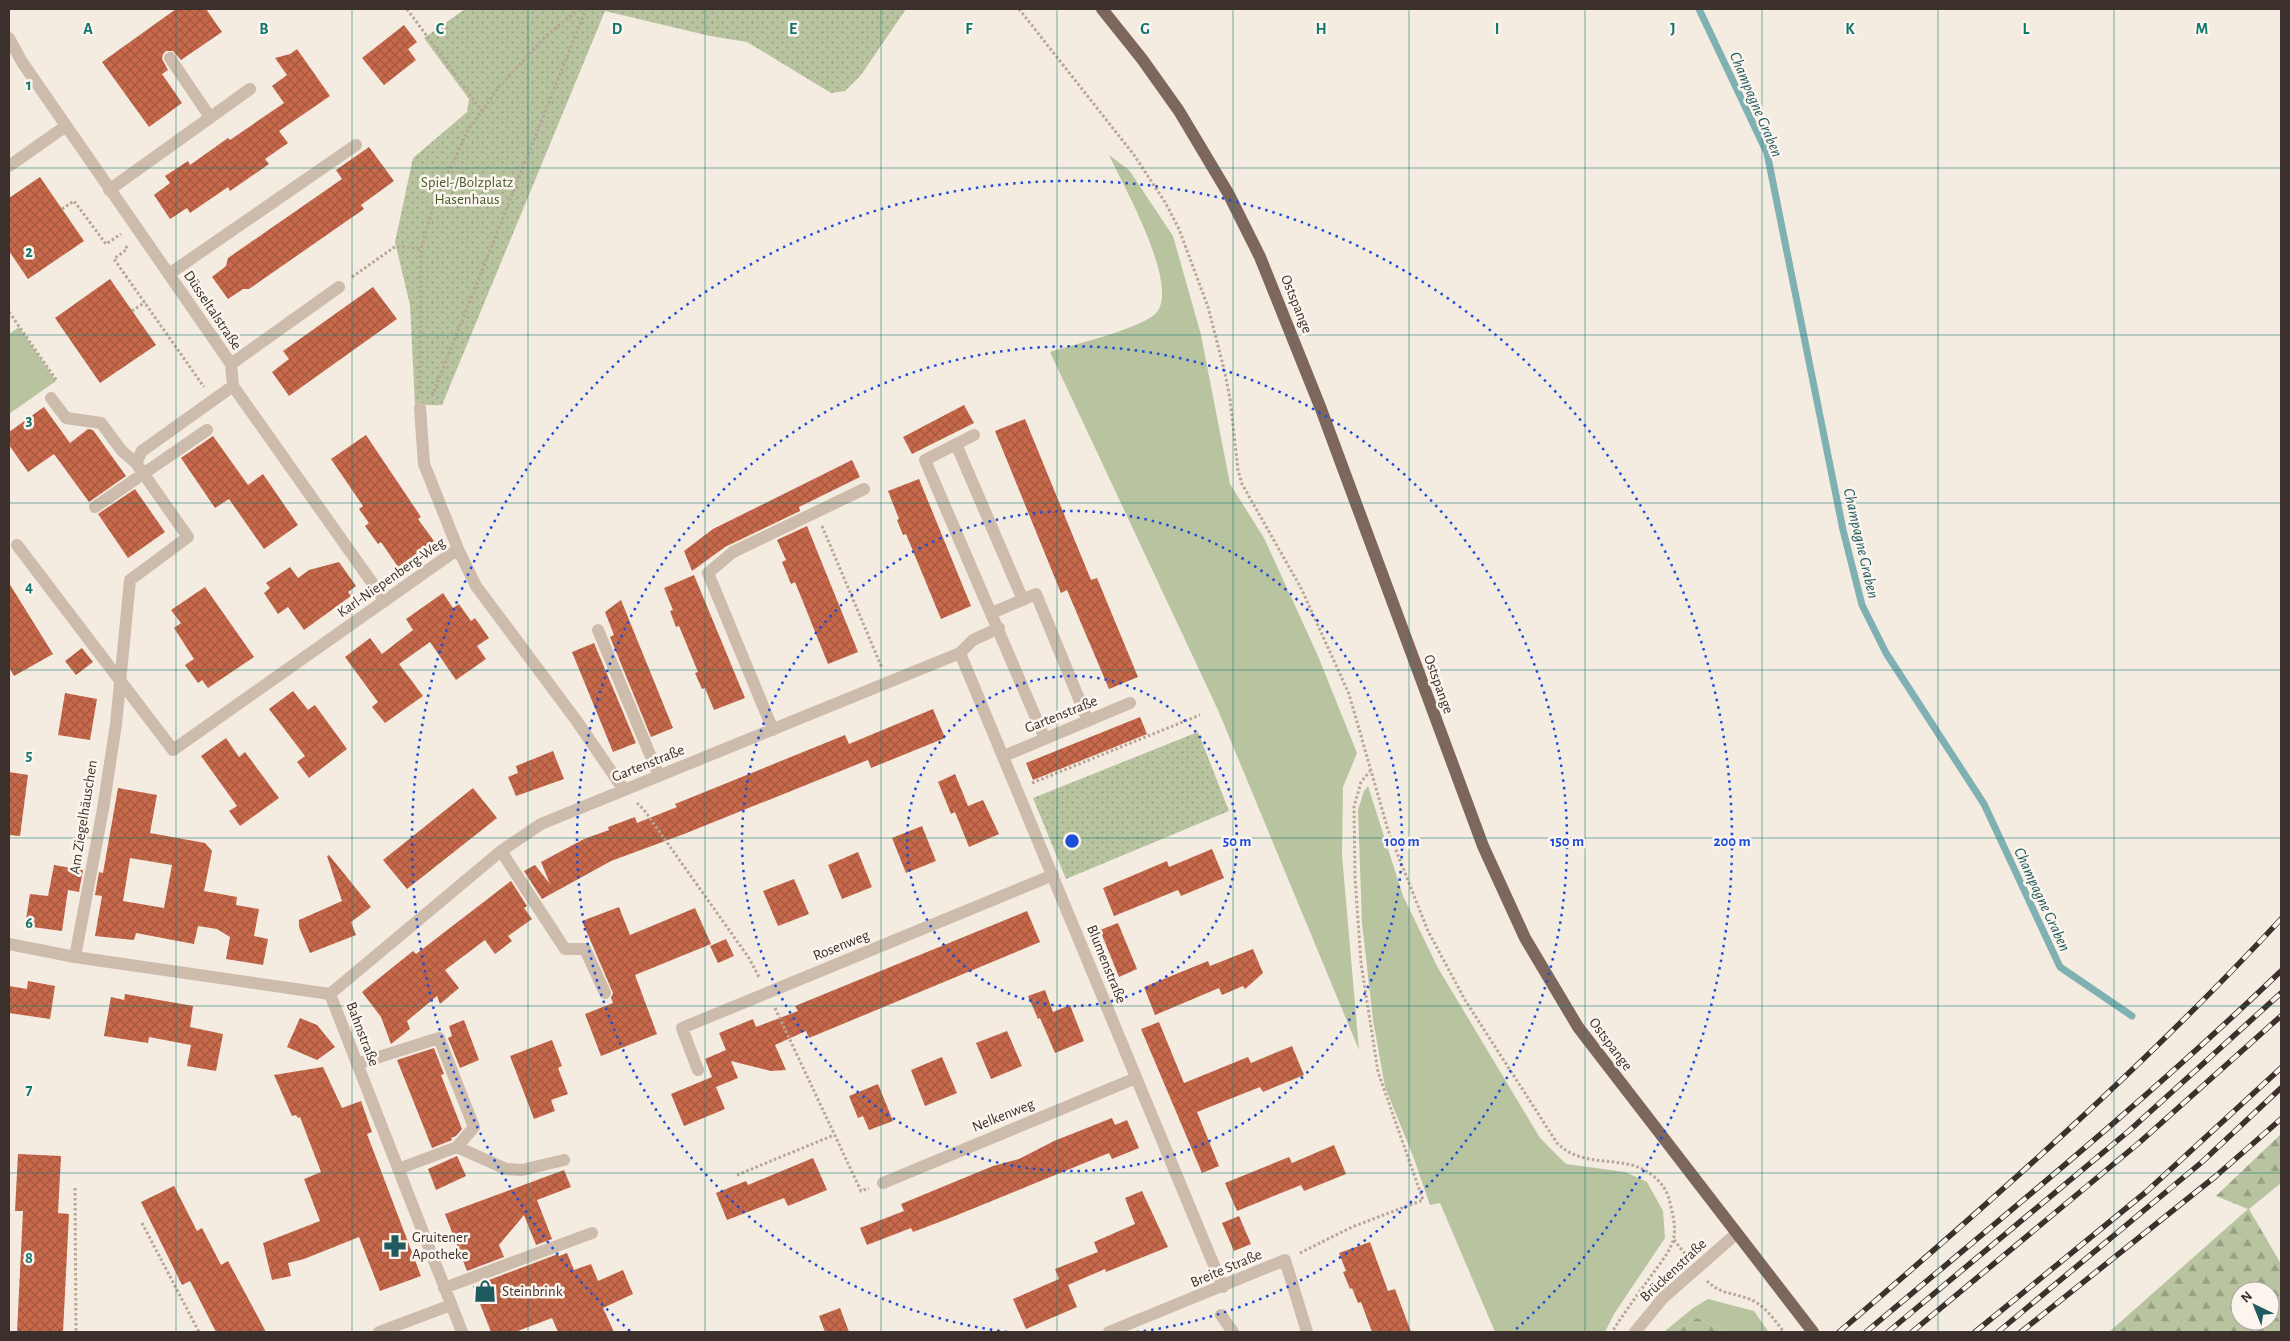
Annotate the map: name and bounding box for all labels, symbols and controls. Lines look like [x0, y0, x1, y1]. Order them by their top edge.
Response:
text: A [83, 21, 93, 37]
text: B [259, 21, 269, 37]
text: C [436, 21, 445, 37]
text: D [612, 21, 623, 37]
text: E [789, 21, 797, 37]
text: F [965, 21, 973, 37]
text: G [1140, 21, 1150, 37]
text: H [1315, 21, 1327, 37]
text: I [1495, 21, 1499, 37]
text: J [1670, 21, 1676, 37]
text: K [1845, 21, 1855, 37]
text: L [2023, 21, 2030, 37]
text: M [2196, 21, 2208, 37]
water label: Champagne Graben [1726, 49, 1785, 160]
text: 1 [26, 77, 32, 93]
park label: Spiel-/Bolzplatz Hasenhaus [421, 175, 513, 207]
text: 2 [25, 244, 33, 260]
street label: Düsseltalstraße [181, 268, 244, 353]
street label: Ostspange [1278, 273, 1315, 336]
text: 3 [26, 412, 33, 428]
water label: Champagne Graben [1840, 487, 1881, 600]
street label: Karl-Niepenberg-Weg [335, 534, 448, 620]
text: 4 [25, 579, 33, 595]
street label: Ostspange [1421, 653, 1456, 716]
street label: Gartenstraße [1023, 693, 1100, 736]
street label: Gartenstraße [610, 742, 687, 785]
text: 5 [26, 747, 33, 763]
street label: Am Ziegelhäuschen [67, 759, 100, 875]
centre of rings [1063, 832, 1081, 850]
text: 50 m [1223, 834, 1251, 849]
text: 100 m [1384, 834, 1420, 849]
text: 150 m [1550, 834, 1584, 849]
text: 200 m [1713, 834, 1751, 849]
water label: Champagne Graben [2010, 845, 2073, 954]
text: 6 [25, 915, 33, 931]
street label: Blumenstraße [1084, 923, 1129, 1006]
street label: Rosenweg [811, 927, 872, 963]
street label: Bahnstraße [343, 1000, 382, 1068]
street label: Ostspange [1586, 1015, 1635, 1074]
text: 7 [26, 1082, 33, 1098]
street label: Nelkenweg [970, 1096, 1037, 1135]
place label: Gruitener Apotheke [412, 1230, 468, 1262]
pharmacy icon: Gruitener Apotheke [382, 1233, 408, 1259]
street label: Brückenstraße [1637, 1236, 1709, 1305]
street label: Breite Straße [1188, 1247, 1264, 1290]
text: 8 [25, 1250, 33, 1266]
shop icon: Steinbrink [472, 1278, 498, 1304]
north arrow [2230, 1281, 2280, 1331]
place label: Steinbrink [502, 1284, 563, 1299]
text: N [2238, 1289, 2255, 1306]

